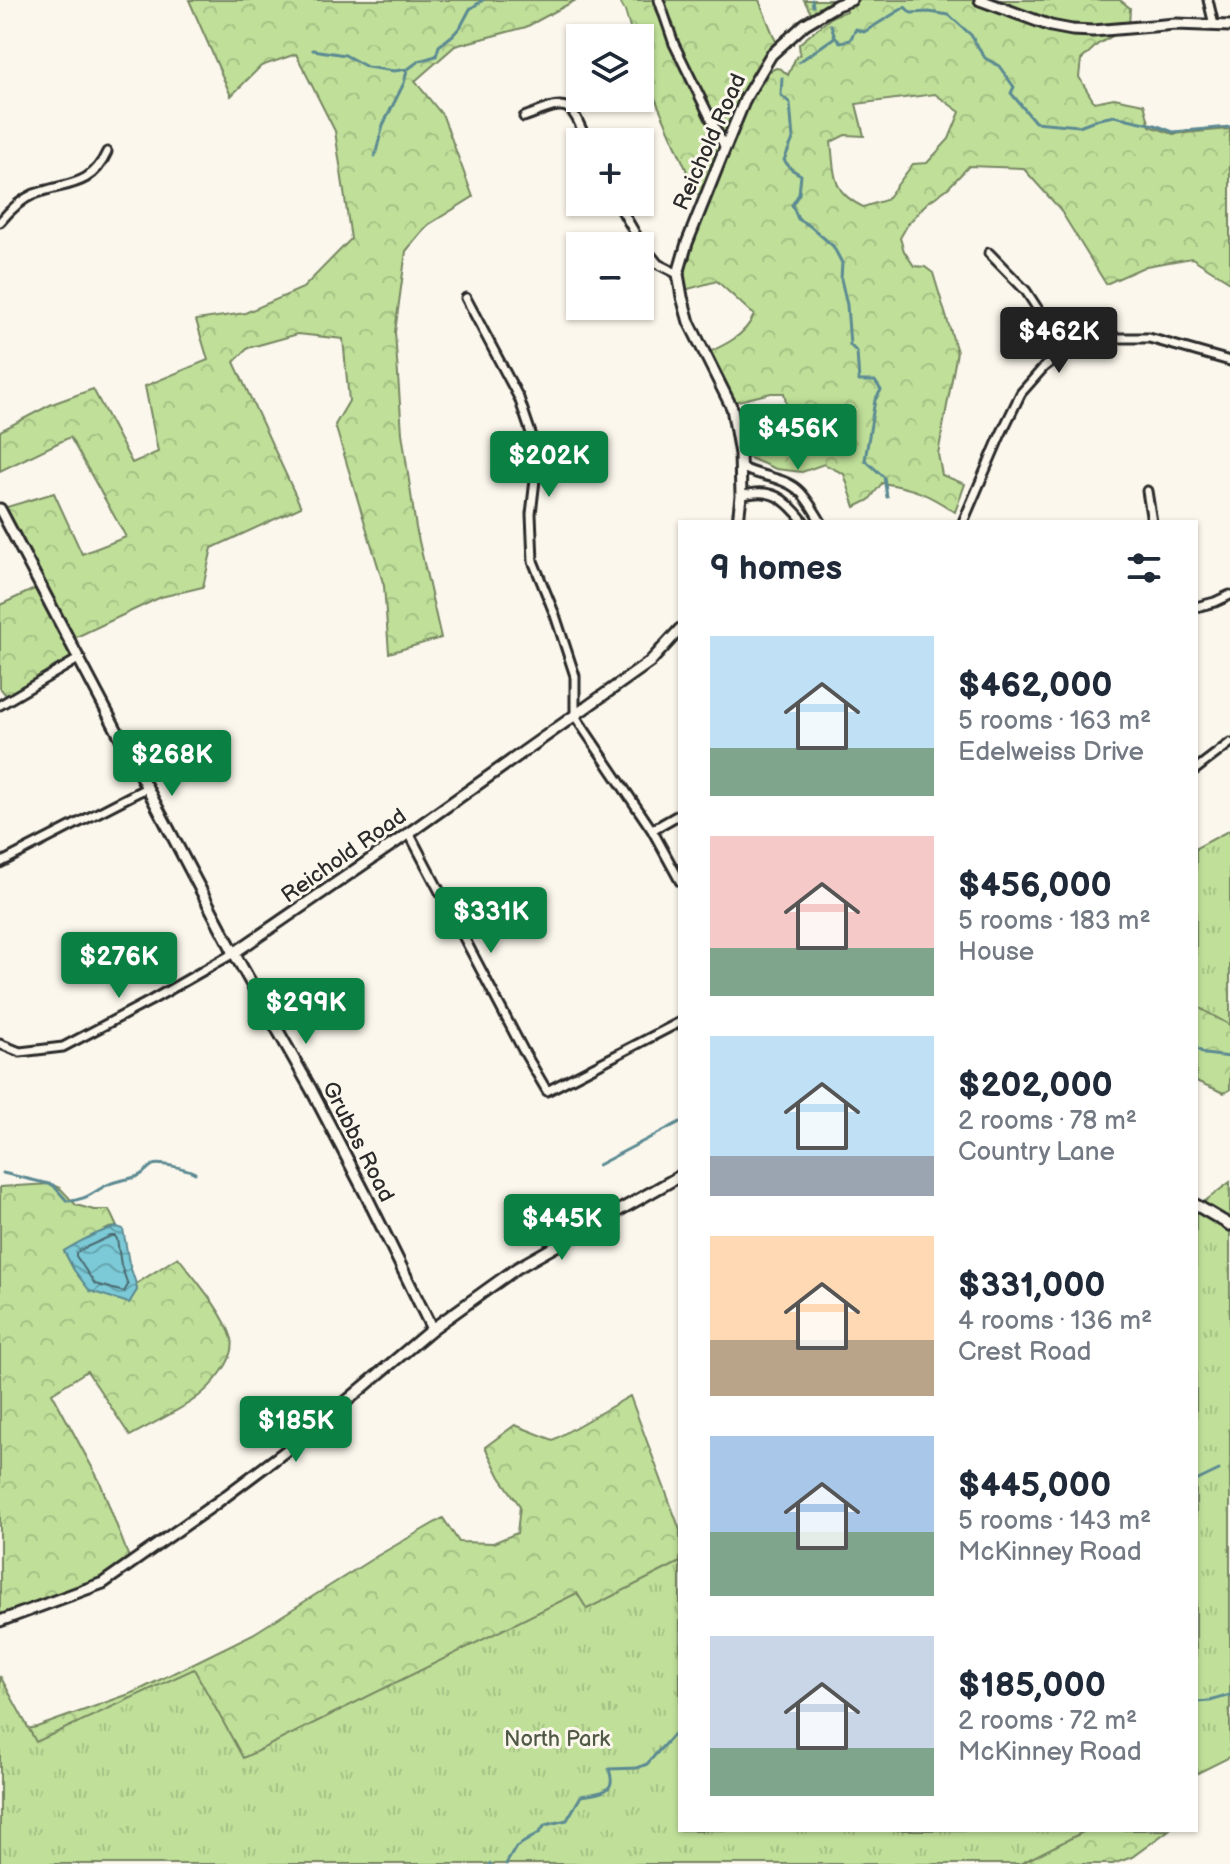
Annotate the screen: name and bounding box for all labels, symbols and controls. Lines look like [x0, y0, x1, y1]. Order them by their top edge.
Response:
map controls [566, 24, 654, 320]
button: layers [566, 24, 654, 112]
street label: Reichold Road [668, 69, 752, 215]
button: + [566, 128, 654, 216]
button: − [566, 232, 654, 320]
pin: $462K [1003, 307, 1115, 375]
text: $462K [1018, 317, 1100, 348]
pin: $456K [742, 404, 854, 472]
text: $456K [758, 414, 838, 445]
pin: $202K [493, 431, 605, 499]
text: $202K [508, 441, 590, 472]
icon: filters [1122, 546, 1166, 590]
text: 9 homes [710, 548, 842, 589]
text: $462,000 [958, 665, 1113, 706]
icon: home [774, 668, 870, 764]
text: 5 rooms · 163 m² [958, 706, 1151, 737]
pin: $268K [116, 730, 228, 798]
text: Edelweiss Drive [958, 737, 1144, 768]
text: $268K [131, 740, 213, 771]
street label: Reichold Road [276, 803, 412, 909]
text: $456,000 [958, 865, 1112, 906]
icon: home [774, 868, 870, 964]
pin: $331K [435, 887, 547, 955]
text: $331K [453, 897, 529, 928]
text: 5 rooms · 183 m² [958, 906, 1151, 937]
pin: $276K [63, 932, 175, 1000]
text: House [958, 937, 1034, 968]
text: $276K [79, 942, 159, 973]
pin: $299K [250, 978, 362, 1046]
text: $299K [266, 988, 346, 1019]
text: $202,000 [958, 1065, 1113, 1106]
icon: home [774, 1068, 870, 1164]
street label: Grubbs Road [316, 1077, 400, 1207]
text: 2 rooms · 78 m² [958, 1106, 1137, 1137]
text: Country Lane [958, 1137, 1115, 1168]
pin: $445K [506, 1194, 618, 1262]
text: $445K [522, 1204, 602, 1235]
text: $331,000 [958, 1265, 1106, 1306]
icon: home [774, 1268, 870, 1364]
text: 4 rooms · 136 m² [958, 1306, 1152, 1337]
text: Crest Road [958, 1337, 1092, 1368]
pin: $185K [240, 1396, 352, 1464]
text: $185K [258, 1406, 334, 1437]
text: $445,000 [958, 1465, 1111, 1506]
icon: home [774, 1468, 870, 1564]
text: 5 rooms · 143 m² [958, 1506, 1151, 1537]
text: McKinney Road [958, 1537, 1142, 1568]
text: $185,000 [958, 1665, 1106, 1706]
icon: home [774, 1668, 870, 1764]
text: 2 rooms · 72 m² [958, 1706, 1137, 1737]
park label: North Park [504, 1726, 610, 1753]
text: McKinney Road [958, 1737, 1142, 1768]

